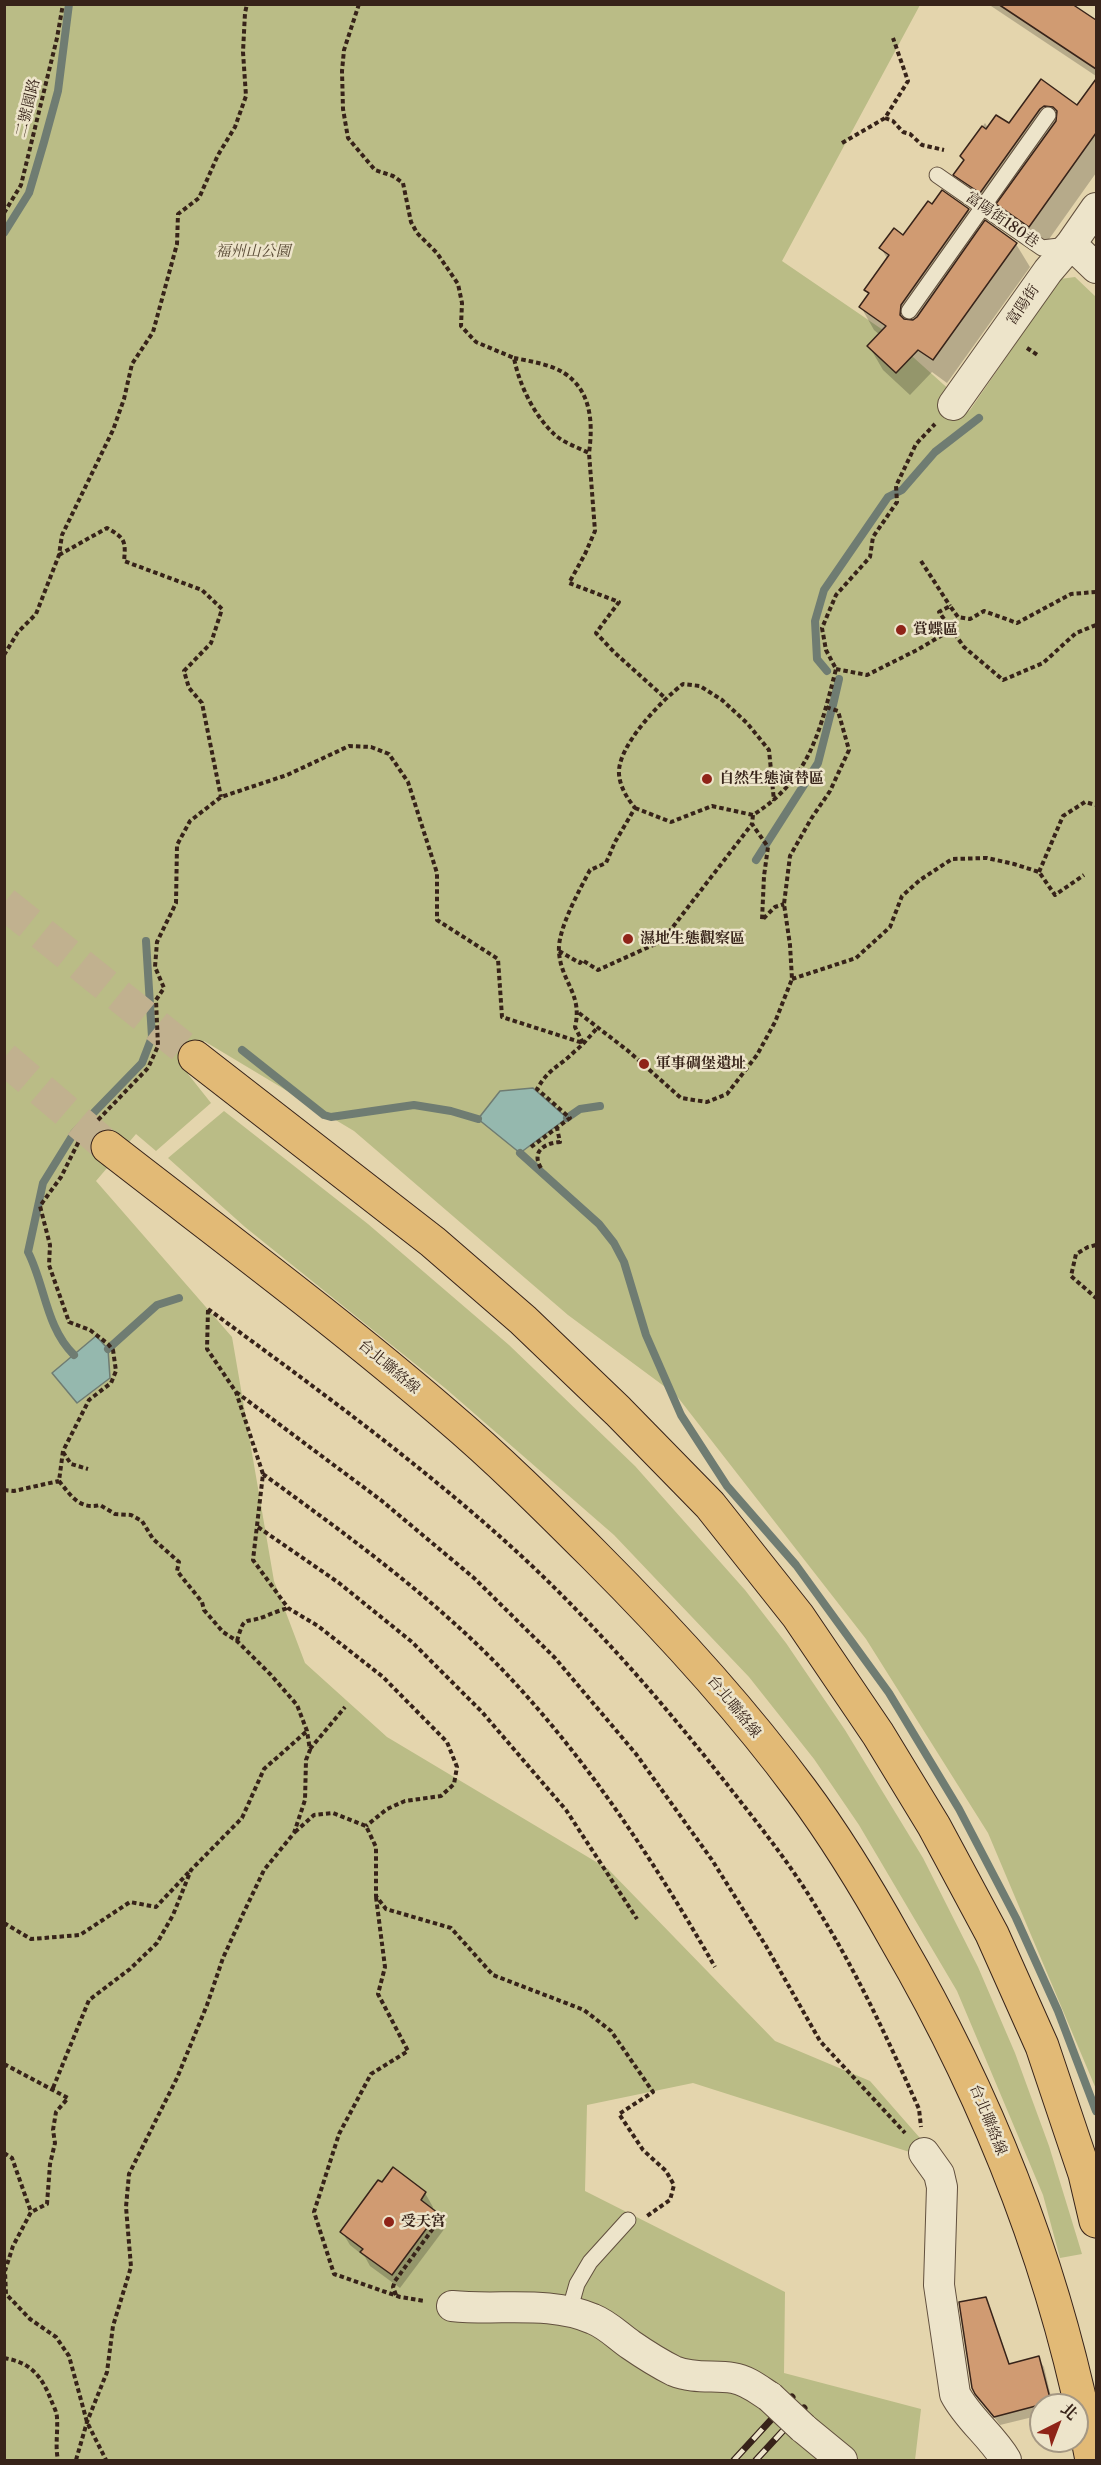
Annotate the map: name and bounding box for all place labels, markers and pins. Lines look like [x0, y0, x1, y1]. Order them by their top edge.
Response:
place label: 賞蝶區 [913, 621, 958, 639]
marker: 賞蝶區 [894, 623, 908, 637]
place label: 自然生態演替區 [719, 770, 824, 788]
marker: 自然生態演替區 [700, 772, 714, 786]
place label: 濕地生態觀察區 [640, 930, 745, 948]
marker: 濕地生態觀察區 [621, 932, 635, 946]
place label: 軍事碉堡遺址 [656, 1055, 746, 1073]
marker: 軍事碉堡遺址 [637, 1057, 651, 1071]
place label: 受天宮 [401, 2213, 446, 2231]
marker: 受天宮 [382, 2215, 396, 2229]

